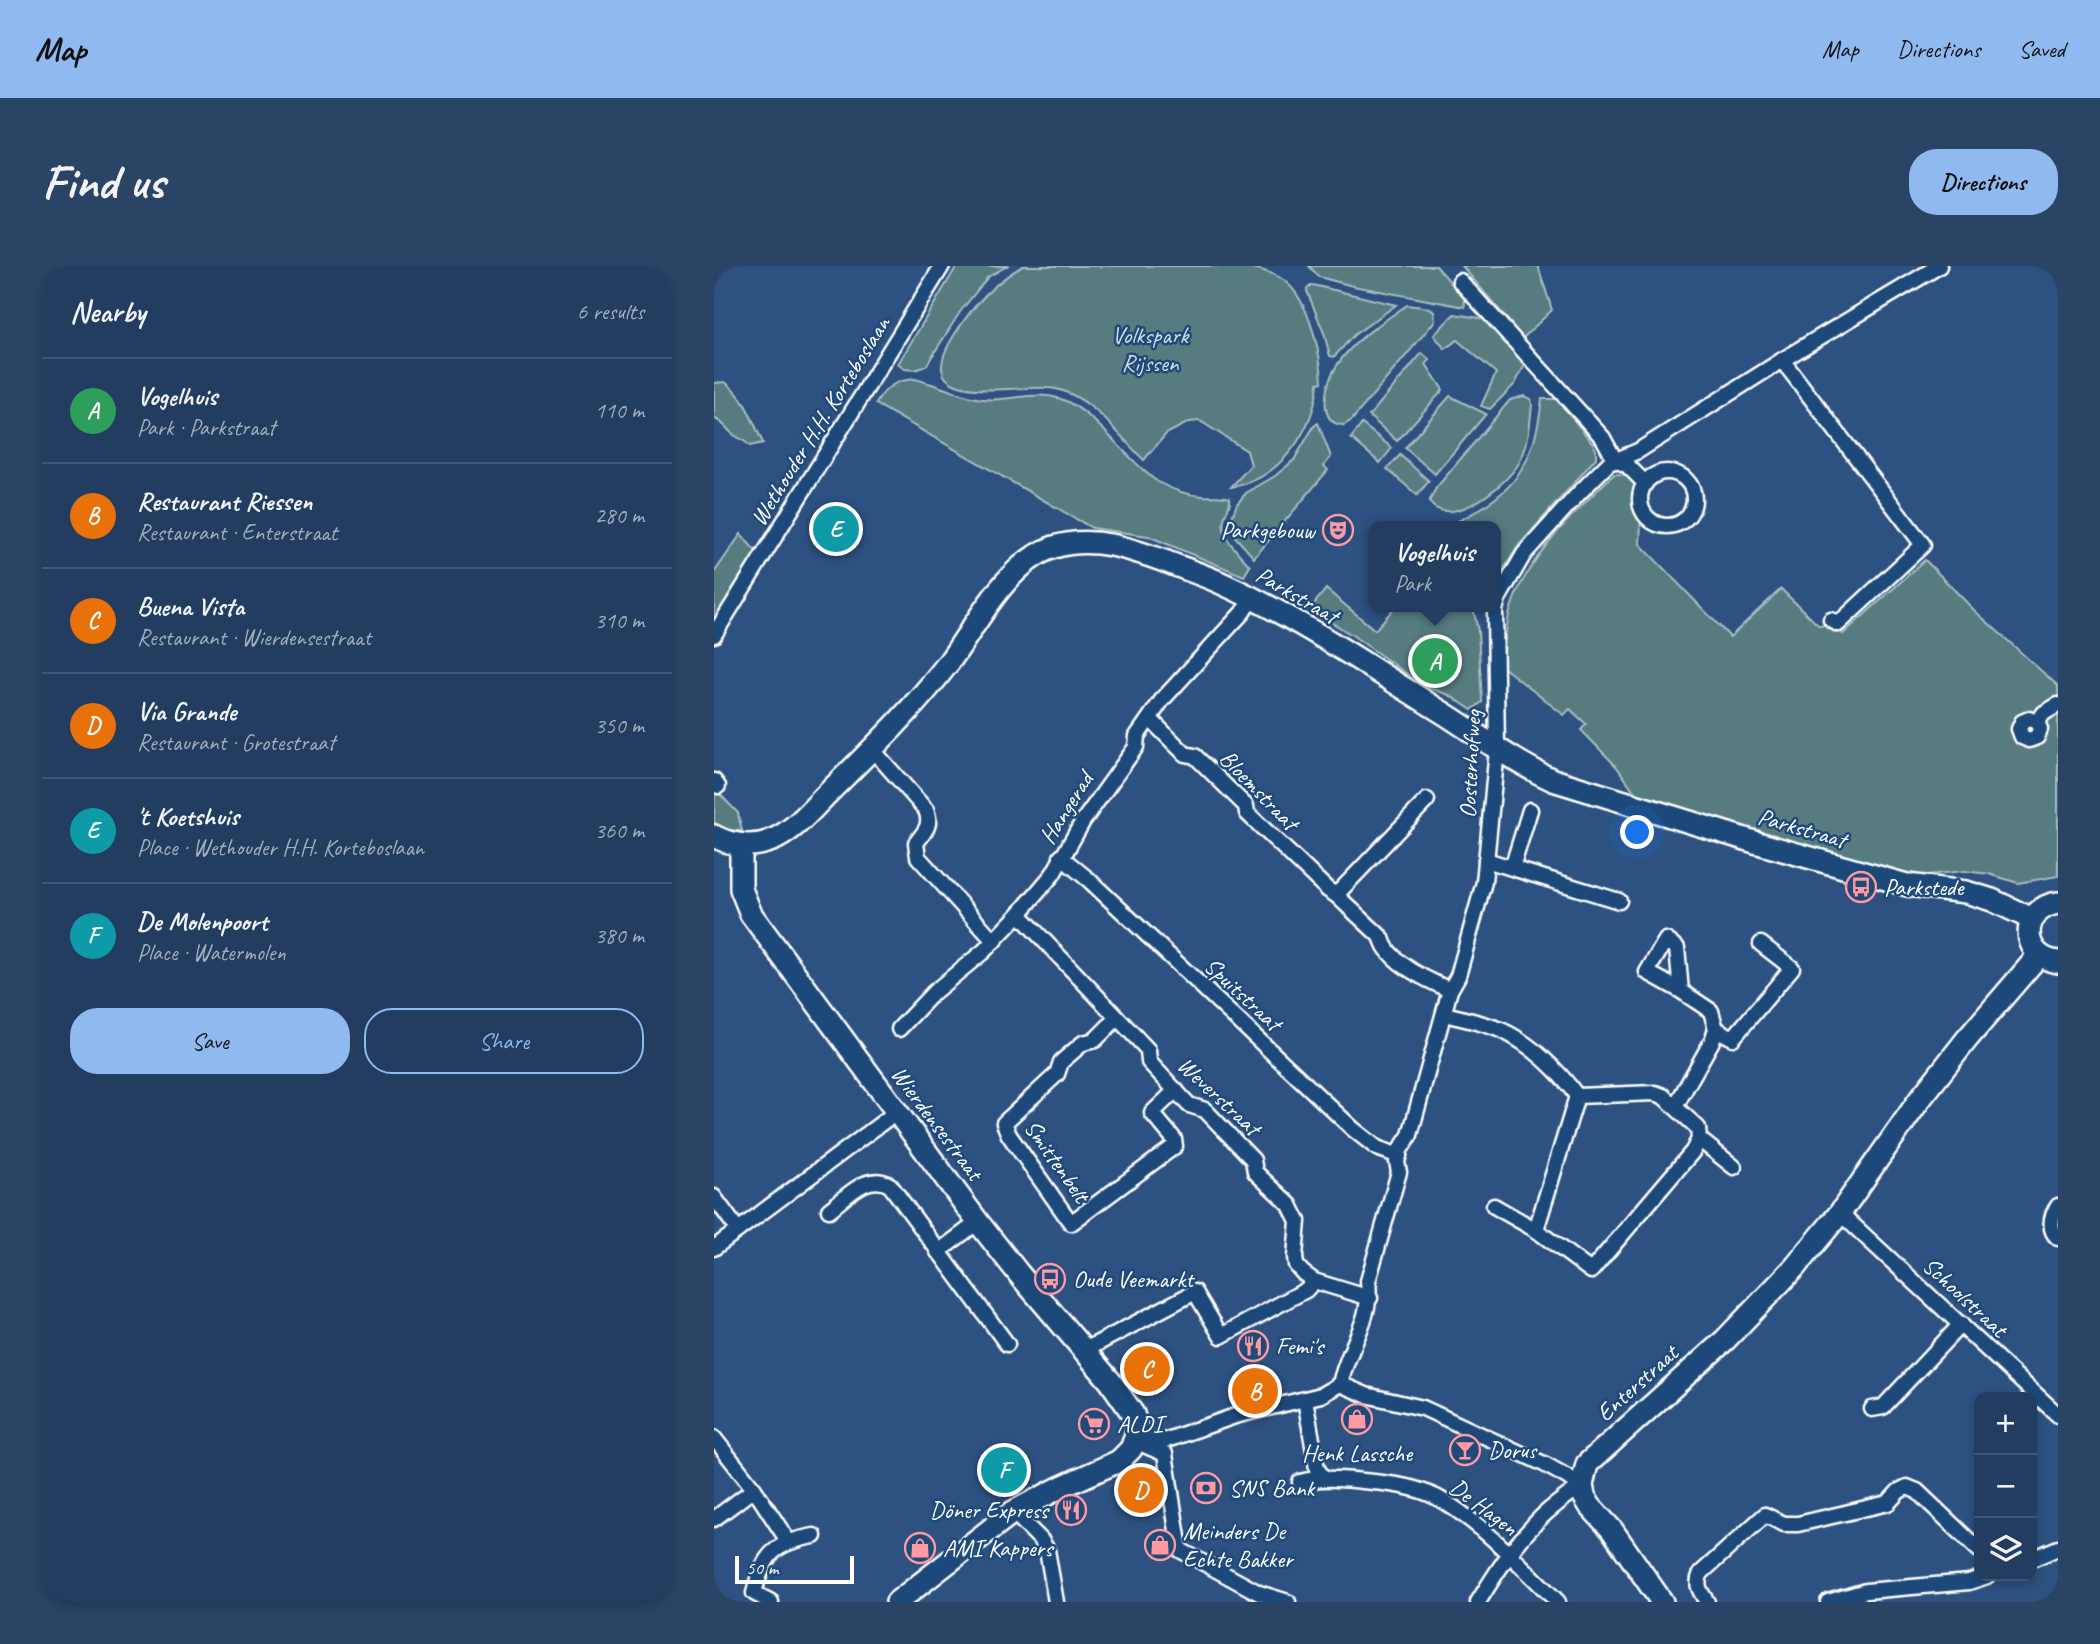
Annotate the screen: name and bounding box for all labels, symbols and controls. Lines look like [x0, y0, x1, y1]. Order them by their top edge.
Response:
text: Map [35, 28, 86, 70]
text: Map [1822, 34, 1859, 64]
text: Directions [1897, 34, 1980, 64]
text: Saved [2018, 34, 2065, 64]
button: Directions [1909, 149, 2058, 215]
text: Find us [42, 151, 164, 213]
text: Nearby [70, 293, 146, 331]
text: 6 results [577, 297, 644, 326]
street label: Wethouder H.H. Korteboslaan [743, 310, 897, 531]
park label: Volkspark Rijssen [1112, 320, 1191, 378]
text: Vogelhuis [137, 380, 217, 413]
text: A [87, 396, 99, 425]
text: 110 m [595, 396, 644, 425]
text: Park · Parkstraat [137, 413, 275, 442]
text: Restaurant Riessen [137, 485, 312, 518]
text: B [87, 501, 99, 530]
text: 280 m [595, 501, 644, 530]
pin: E [813, 503, 859, 555]
theatre icon: Parkgebouw [1321, 513, 1355, 547]
place label: Parkgebouw [1220, 515, 1317, 545]
text: Restaurant · Enterstraat [137, 518, 337, 547]
popup [1368, 521, 1501, 612]
text: Vogelhuis [1394, 536, 1475, 569]
street label: Parkstraat [1250, 559, 1346, 632]
text: Park [1394, 569, 1431, 598]
text: Buena Vista [137, 590, 244, 623]
text: C [88, 606, 98, 635]
text: 310 m [595, 606, 644, 635]
text: Restaurant · Wierdensestraat [137, 623, 371, 652]
pin: A [1412, 635, 1458, 687]
text: Via Grande [137, 695, 236, 728]
street label: Oosterhofweg [1452, 708, 1488, 819]
text: D [86, 711, 100, 740]
text: 350 m [595, 711, 644, 740]
text: Restaurant · Grotestraat [137, 728, 335, 757]
street label: Bloemstraat [1213, 743, 1307, 839]
street label: Hangerad [1032, 764, 1102, 849]
text: 't Koetshuis [137, 800, 239, 833]
street label: Parkstraat [1754, 801, 1852, 856]
your location [1620, 815, 1654, 849]
text: E [87, 816, 99, 845]
text: 360 m [595, 816, 644, 845]
text: Place · Wethouder H.H. Korteboslaan [137, 833, 424, 862]
bus stop icon: Parkstede [1844, 870, 1878, 904]
place label: Parkstede [1884, 872, 1965, 902]
text: De Molenpoort [137, 905, 268, 938]
text: F [88, 921, 98, 950]
text: 380 m [595, 921, 644, 950]
text: Place · Watermolen [137, 938, 286, 967]
street label: Spuitstraat [1198, 951, 1290, 1039]
button: Save [70, 1008, 350, 1074]
button: Share [364, 1008, 644, 1074]
street label: Weverstraat [1171, 1050, 1269, 1144]
street label: Wierdensestraat [884, 1060, 991, 1188]
street label: Smittenbelt [1018, 1114, 1098, 1210]
street label: Schoolstraat [1917, 1250, 2015, 1345]
bus stop icon: Oude Veemarkt [1033, 1262, 1067, 1296]
place label: Oude Veemarkt [1073, 1264, 1195, 1294]
restaurant icon: Femi's [1236, 1329, 1270, 1363]
place label: Femi's [1276, 1331, 1326, 1361]
street label: Enterstraat [1590, 1337, 1686, 1428]
pin: C [1124, 1343, 1170, 1395]
pin: B [1232, 1365, 1278, 1417]
map controls [1974, 1392, 2037, 1581]
button: + [1974, 1392, 2037, 1455]
shop icon: Henk Lassche [1340, 1402, 1374, 1436]
supermarket icon: ALDI [1077, 1407, 1111, 1441]
place label: ALDI [1117, 1409, 1168, 1439]
bar icon: Dorus [1448, 1433, 1482, 1467]
place label: Dorus [1488, 1435, 1538, 1465]
place label: Henk Lassche [1302, 1438, 1414, 1468]
pin: F [981, 1444, 1027, 1496]
button: − [1974, 1455, 2037, 1518]
pin: D [1118, 1464, 1164, 1516]
bank icon: SNS Bank [1189, 1471, 1223, 1505]
street label: De Hagen [1444, 1472, 1524, 1543]
place label: SNS Bank [1229, 1473, 1316, 1503]
restaurant icon: Döner Express [1054, 1493, 1088, 1527]
place label: Döner Express [930, 1495, 1051, 1525]
place label: Meinders De Echte Bakker [1183, 1516, 1295, 1574]
button: layers [1974, 1518, 2037, 1581]
shop icon: Meinders De Echte Bakker [1143, 1528, 1177, 1562]
shop icon: AMI Kappers [903, 1531, 937, 1565]
place label: AMI Kappers [943, 1533, 1055, 1563]
scale bar [735, 1553, 854, 1585]
text: 50 m [746, 1556, 778, 1580]

